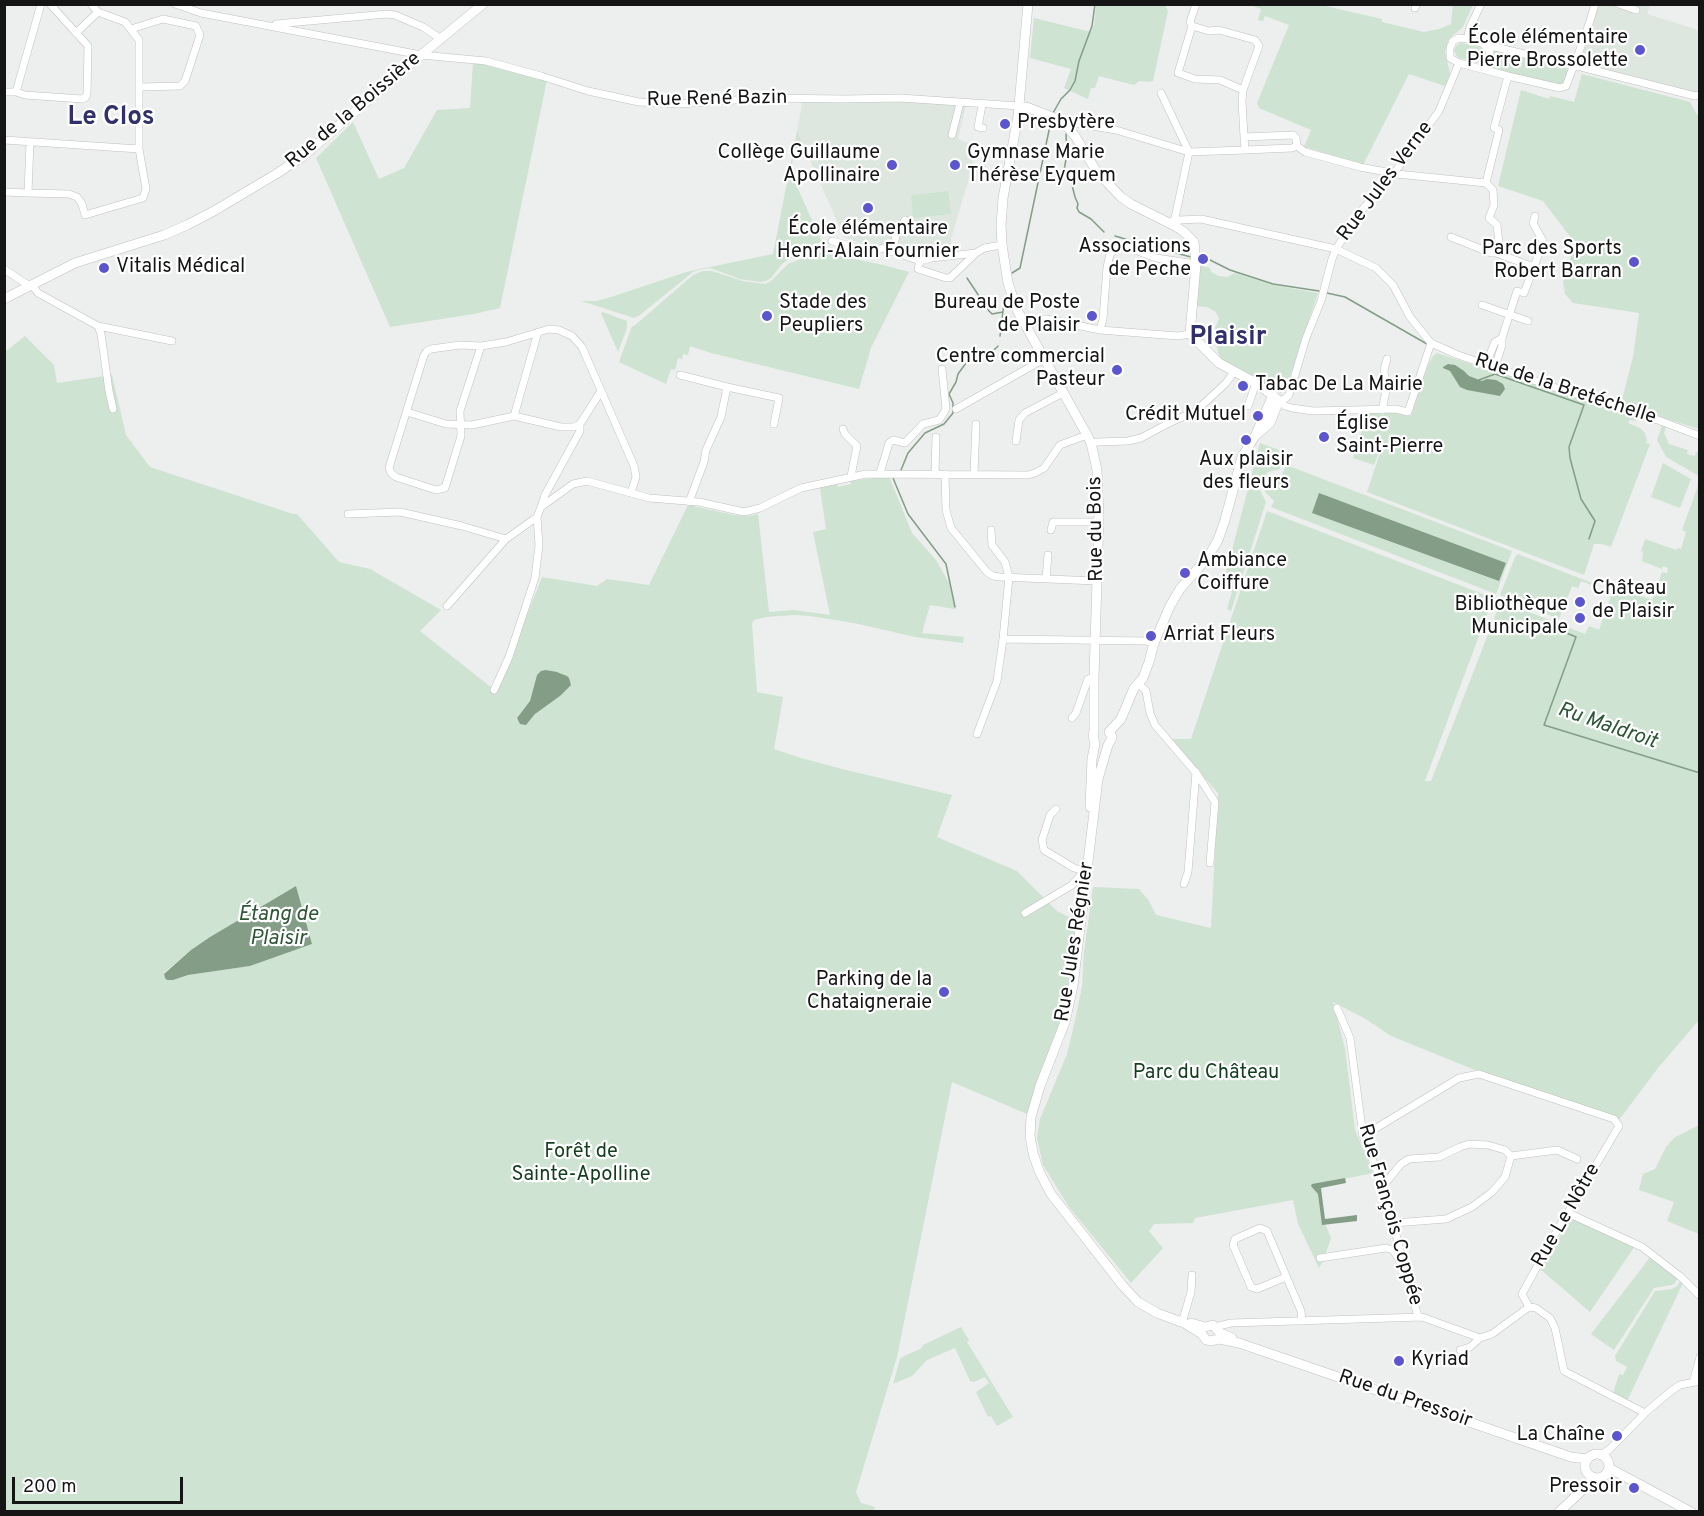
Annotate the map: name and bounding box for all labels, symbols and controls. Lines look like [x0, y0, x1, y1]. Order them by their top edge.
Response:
place label: École élémentaire Pierre Brossolette [1467, 27, 1628, 74]
marker: École élémentaire Pierre Brossolette [1633, 43, 1647, 57]
street label: Rue de la Boissière [282, 48, 426, 174]
street label: Rue René Bazin [646, 87, 788, 113]
district label: Le Clos [67, 103, 155, 135]
place label: Presbytère [1017, 112, 1115, 136]
marker: Presbytère [998, 117, 1012, 131]
street label: Rue Jules Verne [1333, 117, 1439, 247]
place label: Collège Guillaume Apollinaire [717, 142, 880, 189]
place label: Gymnase Marie Thérèse Eyquem [967, 142, 1116, 189]
marker: Collège Guillaume Apollinaire [885, 158, 899, 172]
marker: Gymnase Marie Thérèse Eyquem [948, 158, 962, 172]
marker: École élémentaire Henri-Alain Fournier [861, 201, 875, 215]
place label: École élémentaire Henri-Alain Fournier [777, 218, 959, 265]
place label: Associations de Peche [1078, 236, 1191, 283]
place label: Parc des Sports Robert Barran [1482, 238, 1622, 285]
marker: Associations de Peche [1196, 252, 1210, 266]
marker: Parc des Sports Robert Barran [1627, 255, 1641, 269]
place label: Vitalis Médical [116, 256, 245, 280]
marker: Vitalis Médical [97, 261, 111, 275]
place label: Stade des Peupliers [779, 292, 867, 339]
place label: Bureau de Poste de Plaisir [933, 292, 1080, 339]
marker: Stade des Peupliers [760, 309, 774, 323]
marker: Bureau de Poste de Plaisir [1085, 309, 1099, 323]
district label: Plaisir [1190, 323, 1266, 355]
place label: Centre commercial Pasteur [936, 346, 1105, 393]
street label: Rue de la Bretéchelle [1471, 349, 1659, 431]
marker: Centre commercial Pasteur [1110, 363, 1124, 377]
place label: Tabac De La Mairie [1255, 374, 1423, 398]
marker: Tabac De La Mairie [1236, 379, 1250, 393]
place label: Crédit Mutuel [1125, 404, 1246, 428]
marker: Crédit Mutuel [1251, 409, 1265, 423]
place label: Église Saint-Pierre [1336, 413, 1443, 460]
marker: Église Saint-Pierre [1317, 430, 1331, 444]
marker: Aux plaisir des fleurs [1239, 433, 1253, 447]
place label: Aux plaisir des fleurs [1199, 449, 1293, 496]
street label: Rue du Bois [1084, 476, 1110, 582]
place label: Ambiance Coiffure [1197, 550, 1287, 597]
marker: Ambiance Coiffure [1178, 566, 1192, 580]
place label: Château de Plaisir [1592, 578, 1674, 625]
place label: Bibliothèque Municipale [1455, 594, 1568, 641]
marker: Château de Plaisir [1573, 595, 1587, 609]
marker: Bibliothèque Municipale [1573, 611, 1587, 625]
place label: Arriat Fleurs [1163, 624, 1275, 648]
marker: Arriat Fleurs [1144, 629, 1158, 643]
water label: Ru Maldroit [1554, 698, 1660, 756]
street label: Rue Jules Régnier [1051, 860, 1101, 1024]
water label: Étang de Plaisir [238, 903, 318, 953]
place label: Parking de la Chataigneraie [807, 969, 932, 1016]
marker: Parking de la Chataigneraie [937, 985, 951, 999]
park label: Parc du Château [1133, 1062, 1279, 1086]
street label: Rue François Coppée [1352, 1121, 1426, 1309]
park label: Forêt de Sainte-Apolline [512, 1141, 650, 1188]
street label: Rue Le Nôtre [1528, 1160, 1606, 1272]
place label: Kyriad [1411, 1349, 1469, 1373]
marker: Kyriad [1392, 1354, 1406, 1368]
street label: Rue du Pressoir [1335, 1366, 1475, 1434]
place label: La Chaîne [1516, 1424, 1605, 1448]
marker: La Chaîne [1610, 1429, 1624, 1443]
scale bar [15, 1465, 186, 1503]
text: 200 m [23, 1476, 76, 1499]
place label: Pressoir [1549, 1476, 1622, 1500]
marker: Pressoir [1627, 1481, 1641, 1495]

